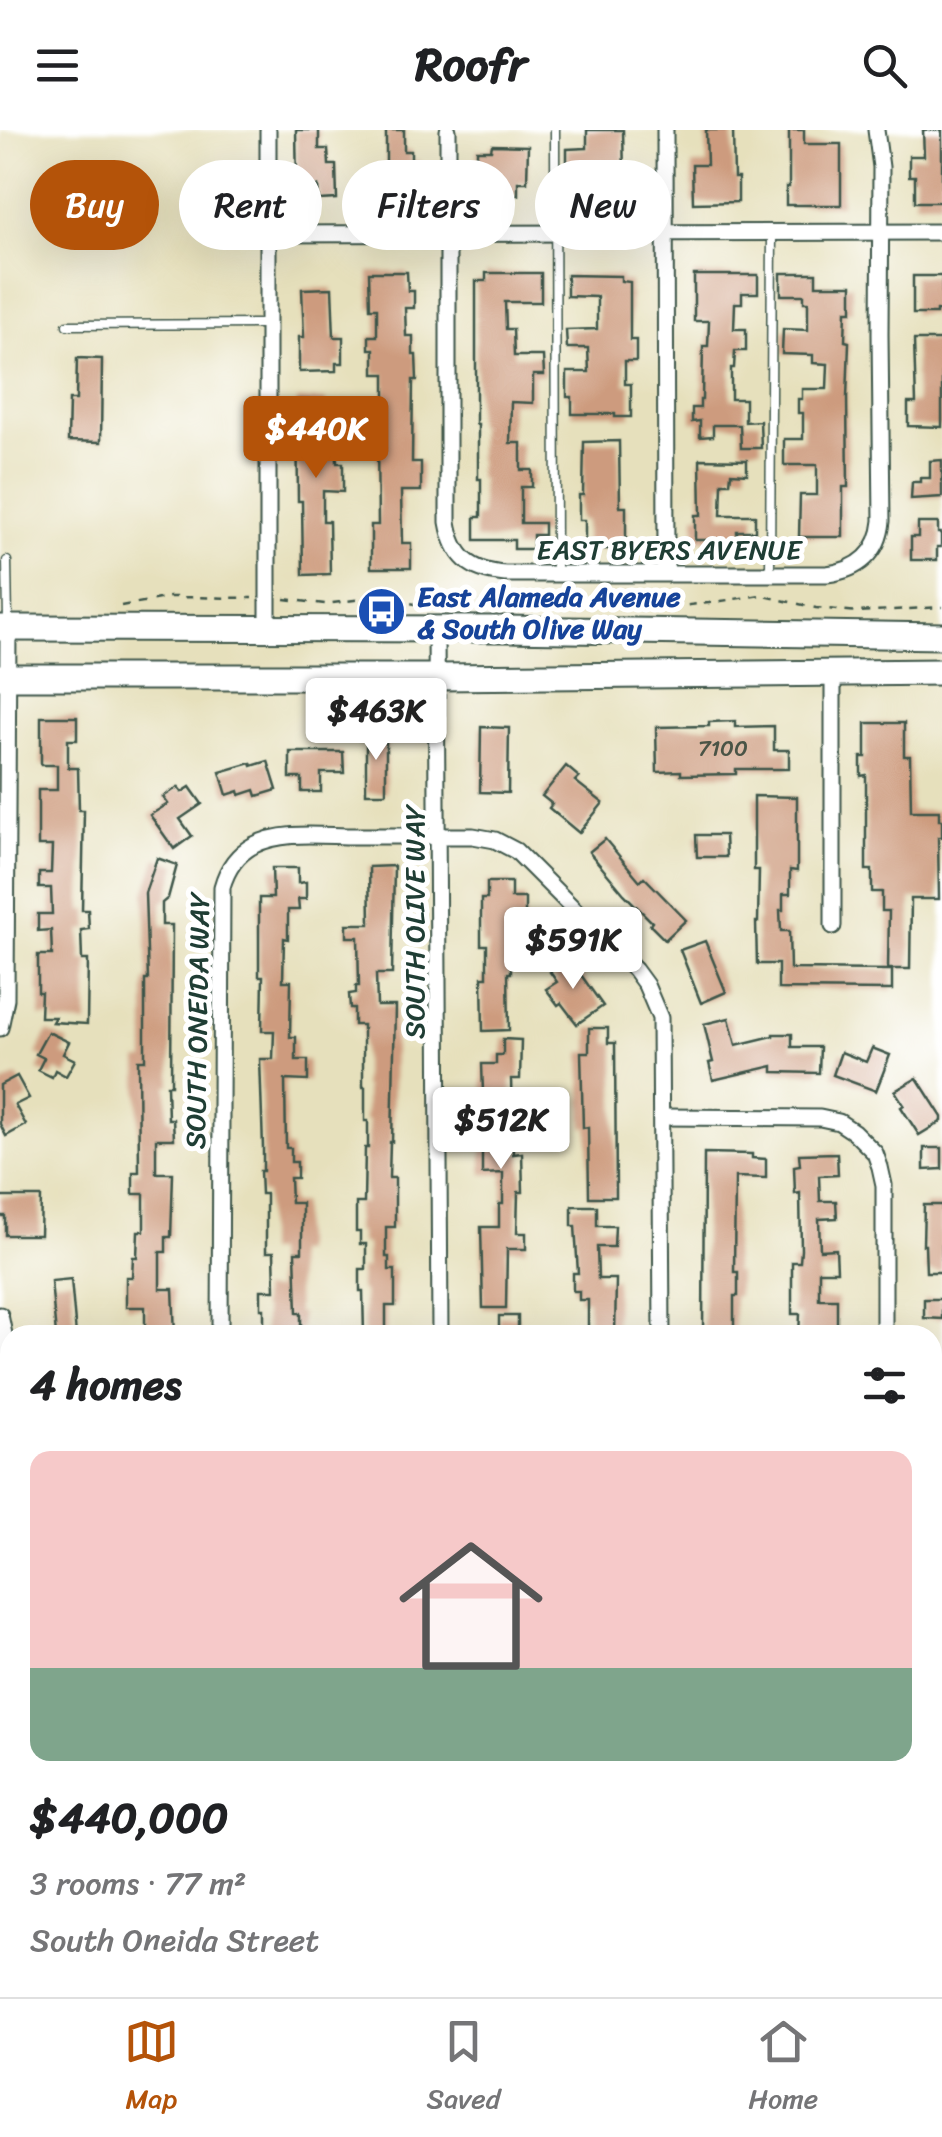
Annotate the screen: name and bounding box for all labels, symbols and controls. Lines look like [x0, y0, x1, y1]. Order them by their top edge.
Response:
text: Roofr [415, 25, 527, 105]
icon: menu [30, 38, 85, 93]
icon: search [857, 38, 912, 93]
chip: Buy [30, 160, 159, 250]
chip: Rent [179, 160, 322, 250]
chip: Filters [342, 160, 515, 250]
chip: New [535, 160, 671, 250]
pin: $440K [246, 396, 386, 481]
text: $440K [265, 400, 367, 457]
street label: EAST BYERS AVENUE [536, 525, 803, 574]
place label: East Alameda Avenue & South Olive Way [417, 572, 681, 653]
bus stop icon: East Alameda Avenue & South Olive Way [356, 586, 408, 638]
pin: $463K [306, 678, 446, 763]
text: $463K [328, 682, 424, 739]
house number: 7100 [698, 729, 748, 768]
street label: SOUTH OLIVE WAY [390, 804, 439, 1039]
street label: SOUTH ONEIDA WAY [171, 891, 224, 1150]
pin: $591K [503, 907, 643, 992]
text: $591K [526, 911, 620, 968]
pin: $512K [431, 1087, 571, 1172]
text: $512K [455, 1091, 547, 1148]
text: 4 homes [30, 1348, 182, 1422]
icon: filters [857, 1358, 912, 1413]
icon: home [381, 1516, 561, 1696]
text: $440,000 [30, 1781, 228, 1855]
text: 3 rooms · 77 m² [30, 1855, 246, 1912]
text: South Oneida Street [30, 1912, 319, 1969]
tab: Map [124, 2014, 179, 2123]
tab: Saved [427, 2014, 500, 2123]
tab: Home [748, 2014, 818, 2123]

